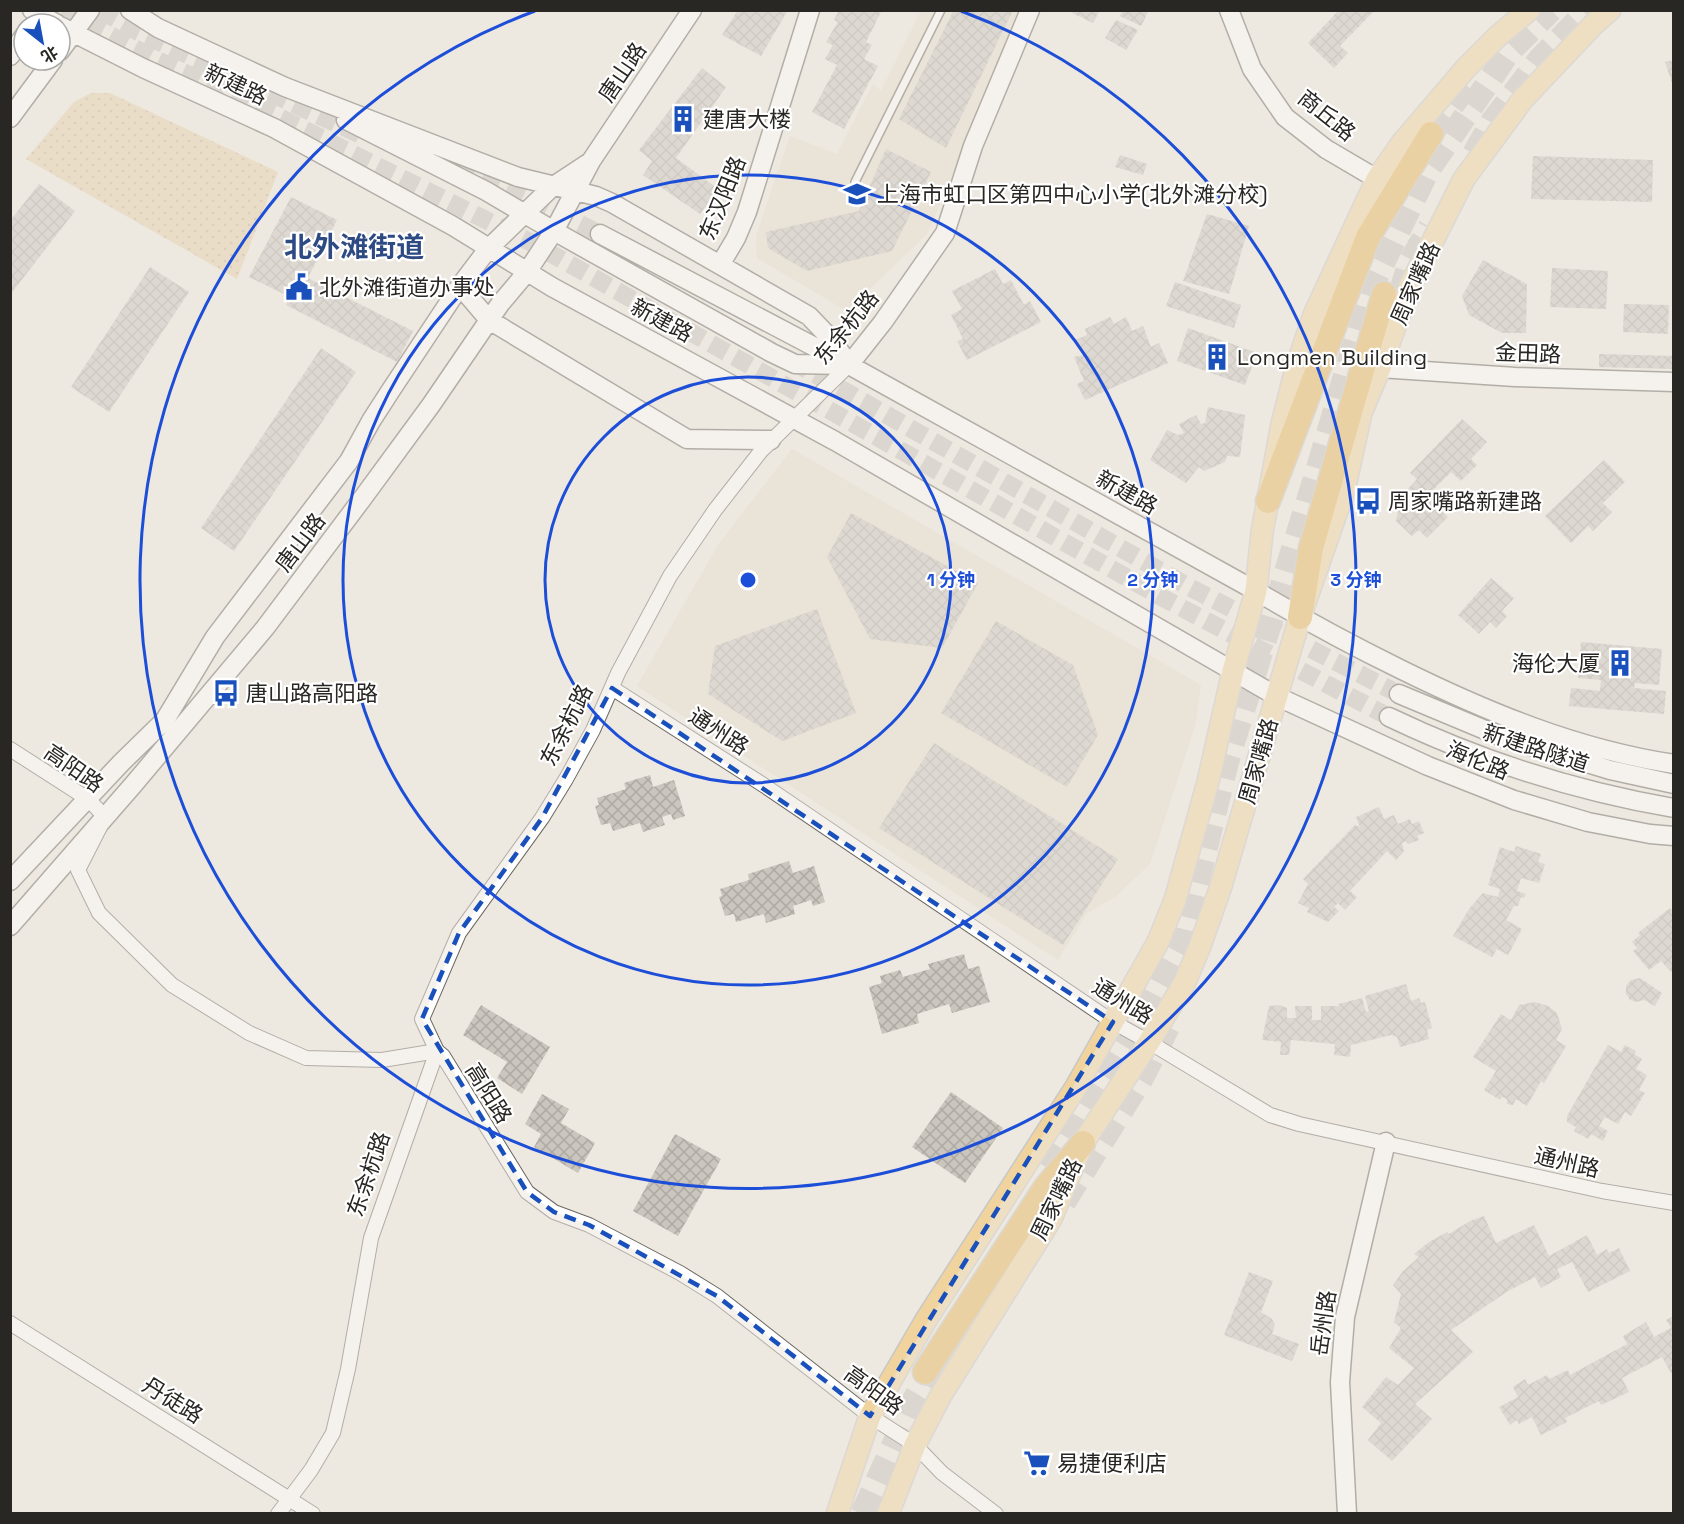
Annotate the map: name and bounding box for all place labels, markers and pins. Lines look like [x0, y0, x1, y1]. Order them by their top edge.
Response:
building icon: 建唐大楼 [668, 104, 698, 134]
place label: 建唐大楼 [703, 105, 791, 133]
school or university icon: 上海市虹口区第四中心小学(北外滩分校) [842, 179, 872, 209]
place label: 上海市虹口区第四中心小学(北外滩分校) [877, 180, 1268, 208]
public building icon: 北外滩街道办事处 [284, 272, 314, 302]
place label: 北外滩街道办事处 [319, 273, 495, 301]
building icon: Longmen Building [1202, 342, 1232, 372]
place label: Longmen Building [1237, 343, 1427, 371]
bus stop icon: 周家嘴路新建路 [1353, 486, 1383, 516]
place label: 周家嘴路新建路 [1388, 487, 1542, 515]
centre of rings [738, 570, 758, 590]
building icon: 海伦大厦 [1605, 648, 1635, 678]
place label: 海伦大厦 [1512, 649, 1600, 677]
bus stop icon: 唐山路高阳路 [211, 678, 241, 708]
place label: 唐山路高阳路 [246, 679, 378, 707]
supermarket icon: 易捷便利店 [1022, 1448, 1052, 1478]
place label: 易捷便利店 [1057, 1449, 1167, 1477]

